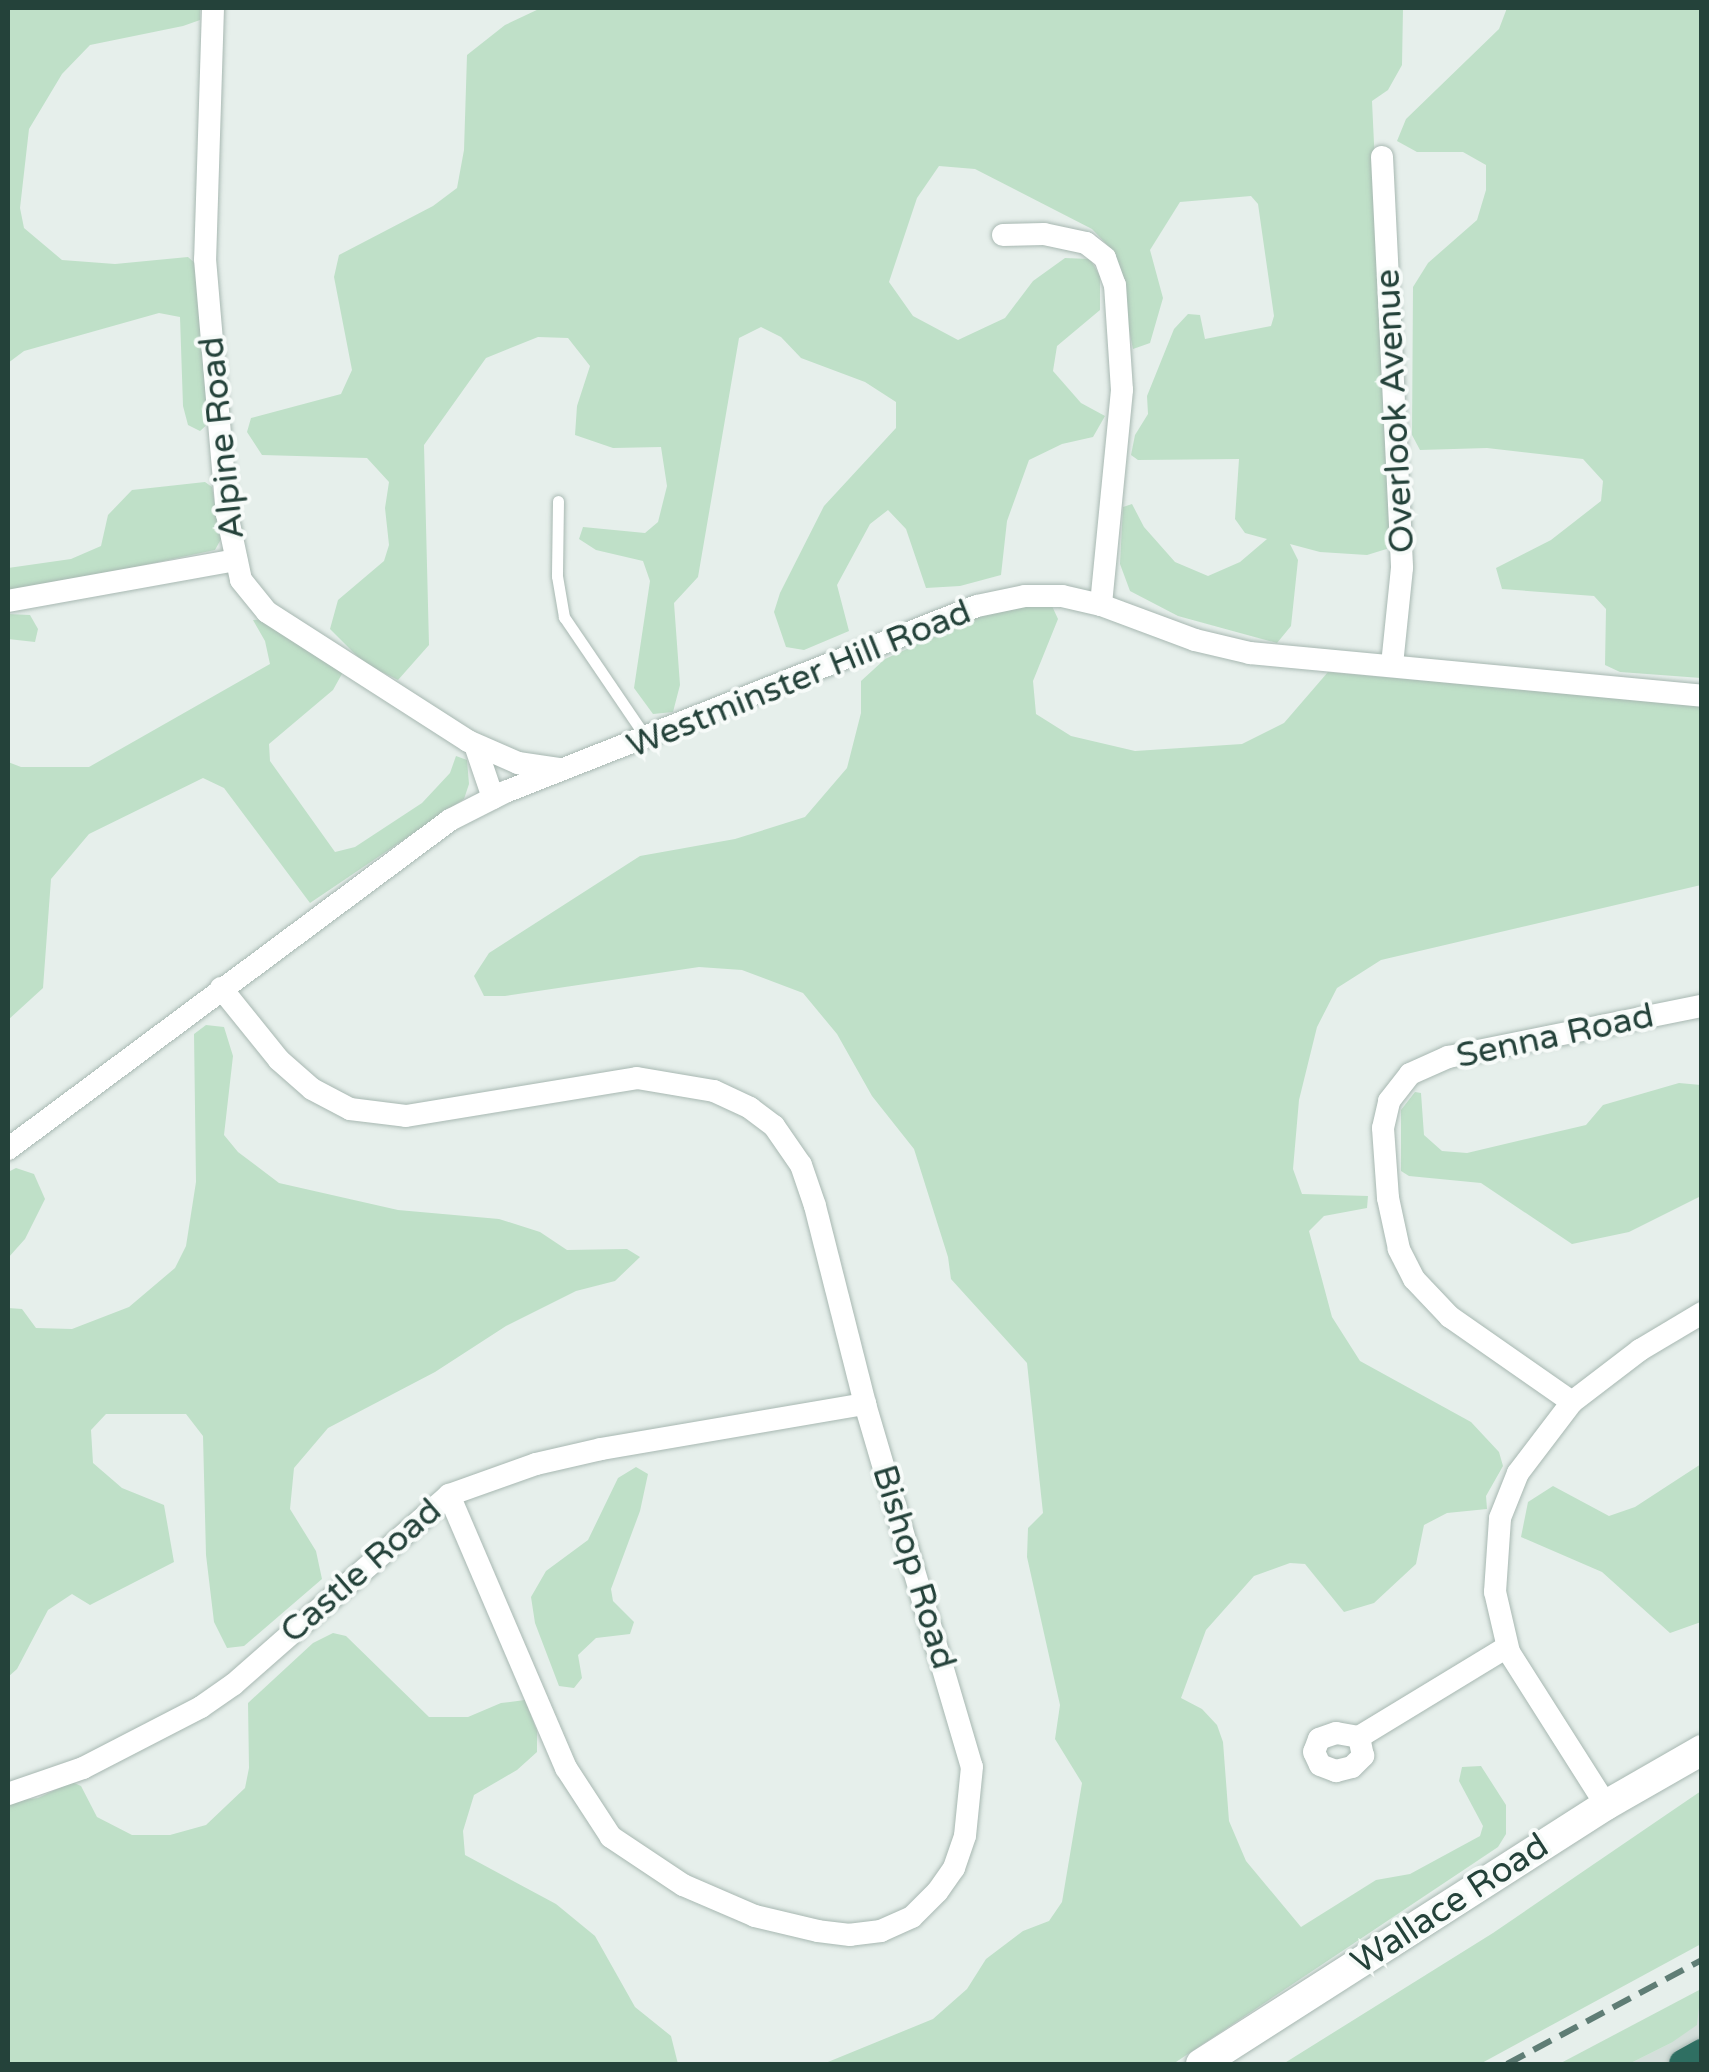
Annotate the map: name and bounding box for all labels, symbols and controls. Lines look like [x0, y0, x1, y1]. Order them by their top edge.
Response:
street label: Overlook Avenue [1367, 268, 1423, 554]
street label: Alpine Road [190, 335, 254, 541]
street label: Westminster Hill Road [621, 591, 977, 767]
street label: Senna Road [1452, 995, 1658, 1077]
street label: Bishop Road [863, 1460, 965, 1674]
street label: Castle Road [272, 1490, 450, 1652]
street label: Wallace Road [1344, 1825, 1556, 1983]

